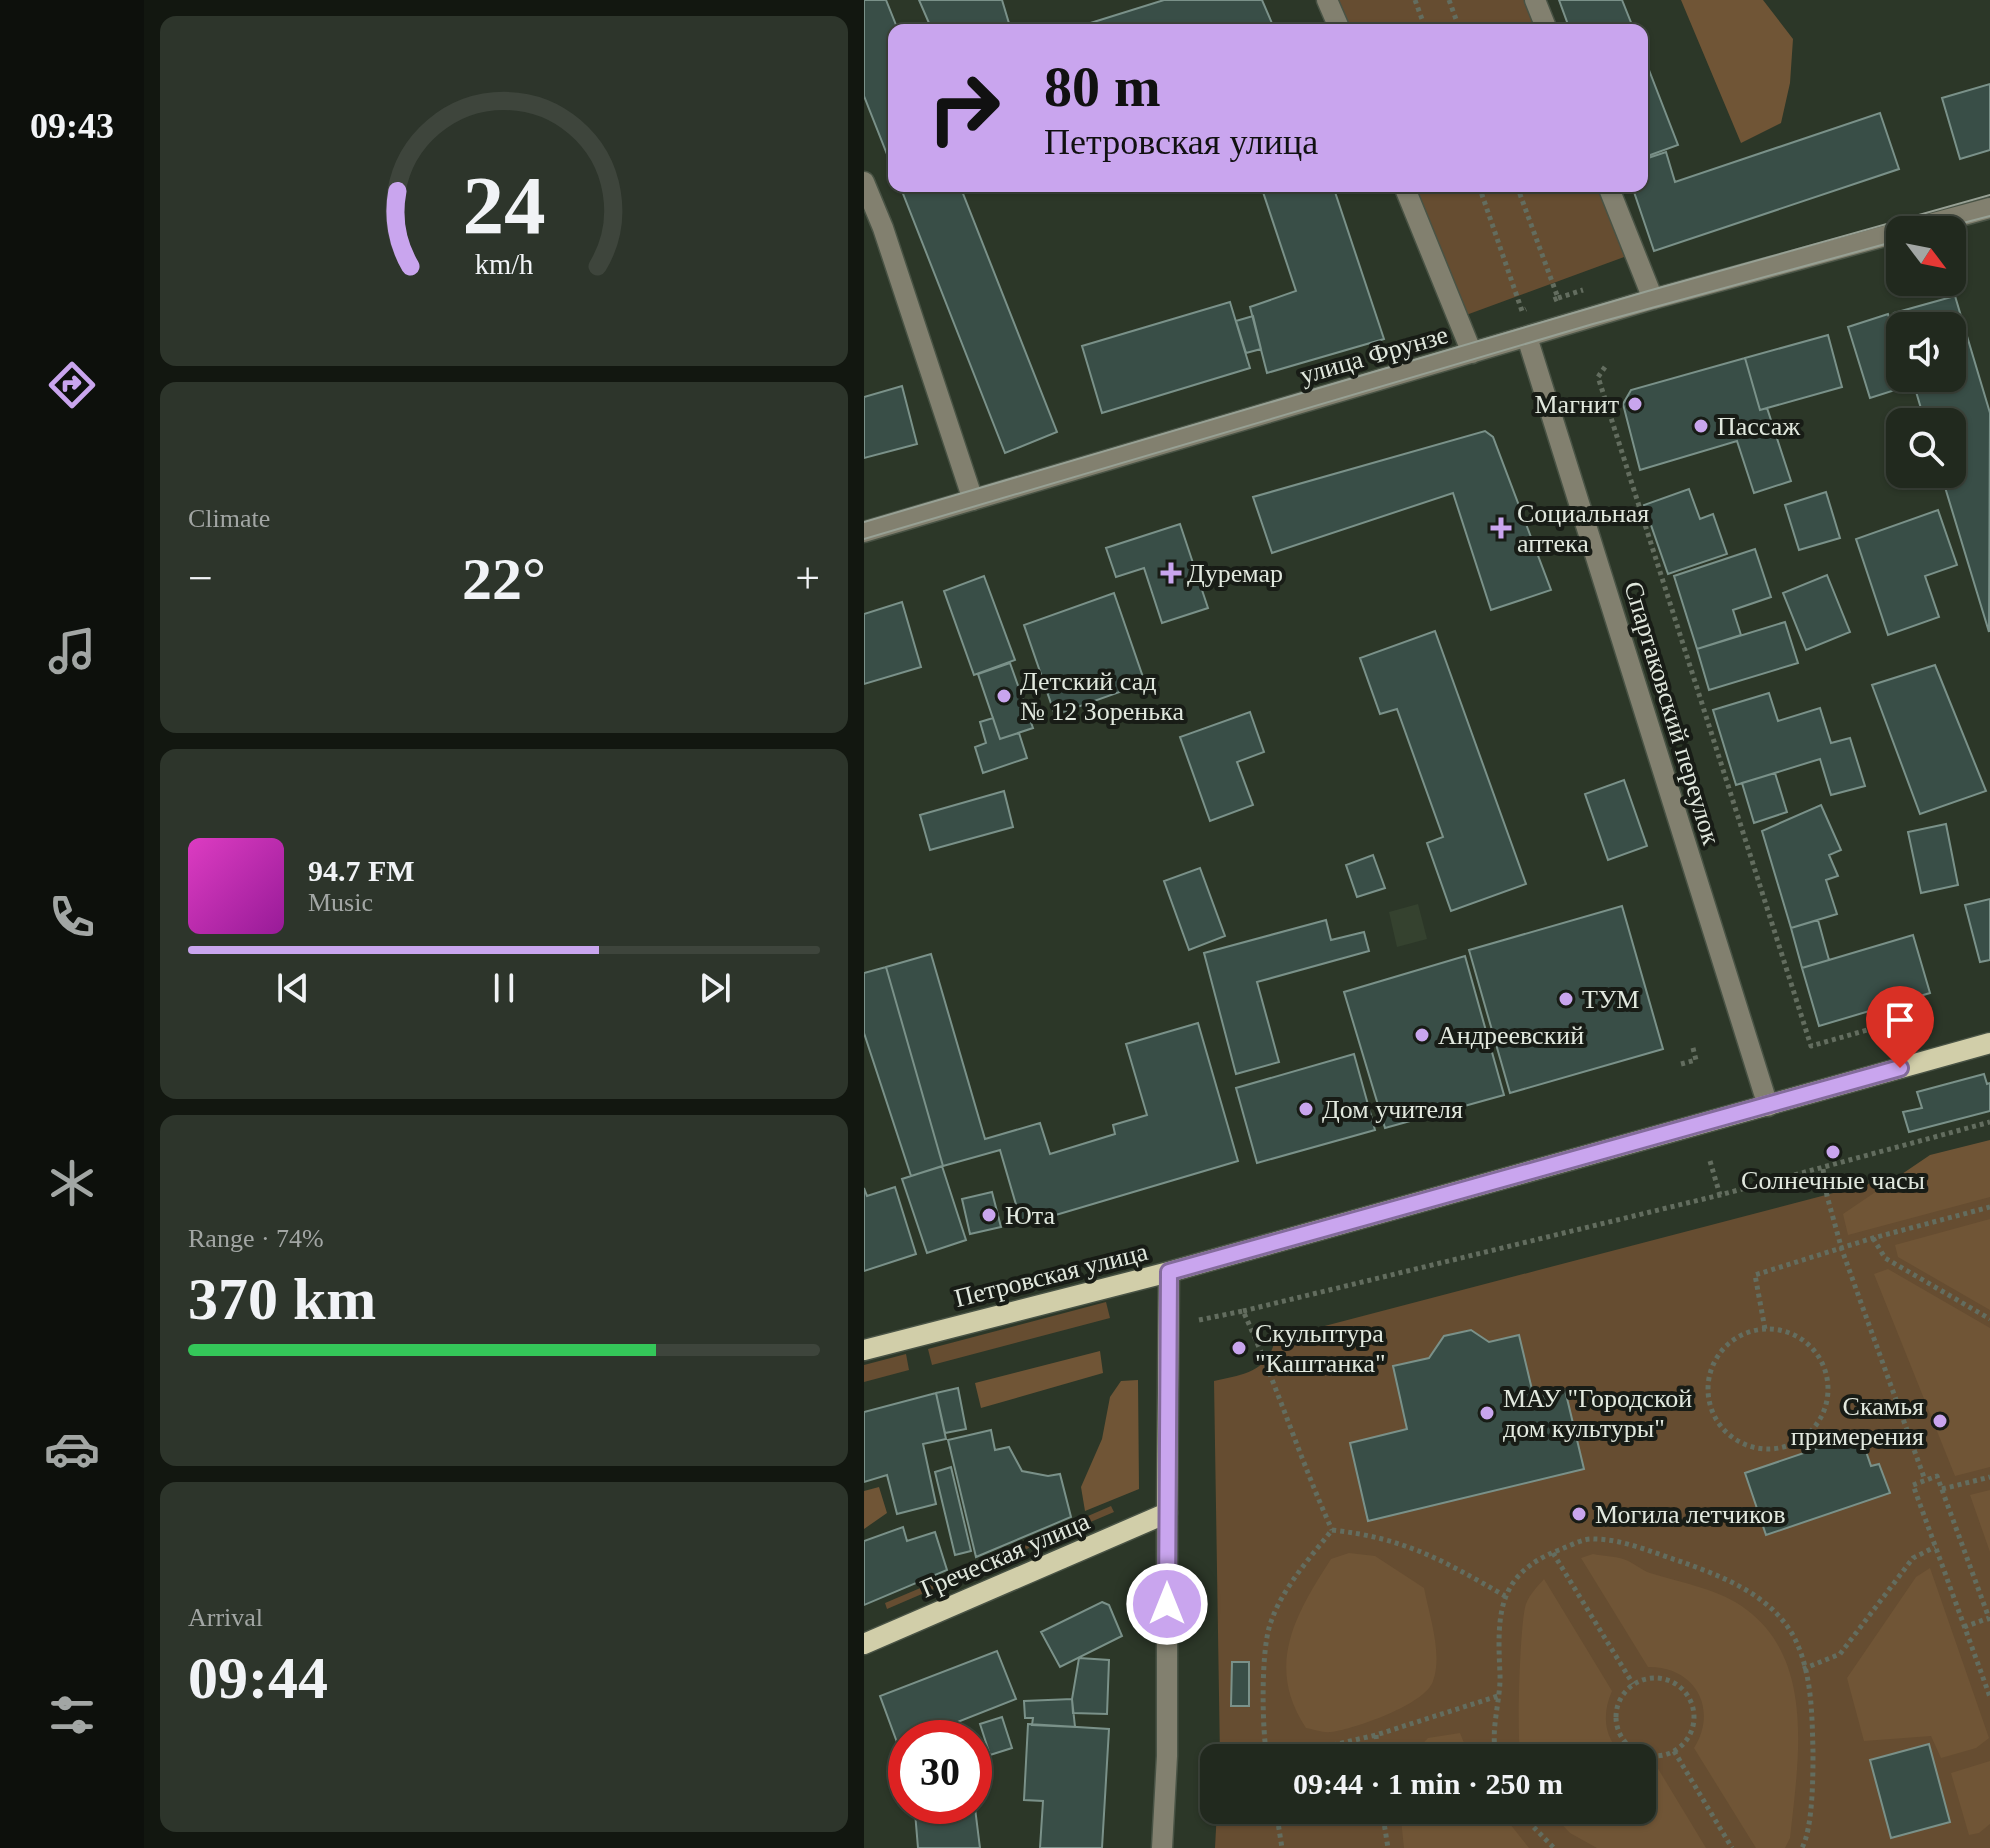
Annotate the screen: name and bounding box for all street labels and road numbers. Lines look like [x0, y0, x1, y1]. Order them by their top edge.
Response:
street label: улица Фрунзе [1297, 320, 1451, 390]
street label: Спартаковский переулок [1618, 578, 1726, 848]
street label: Петровская улица [951, 1237, 1151, 1313]
street label: Греческая улица [916, 1506, 1094, 1604]

